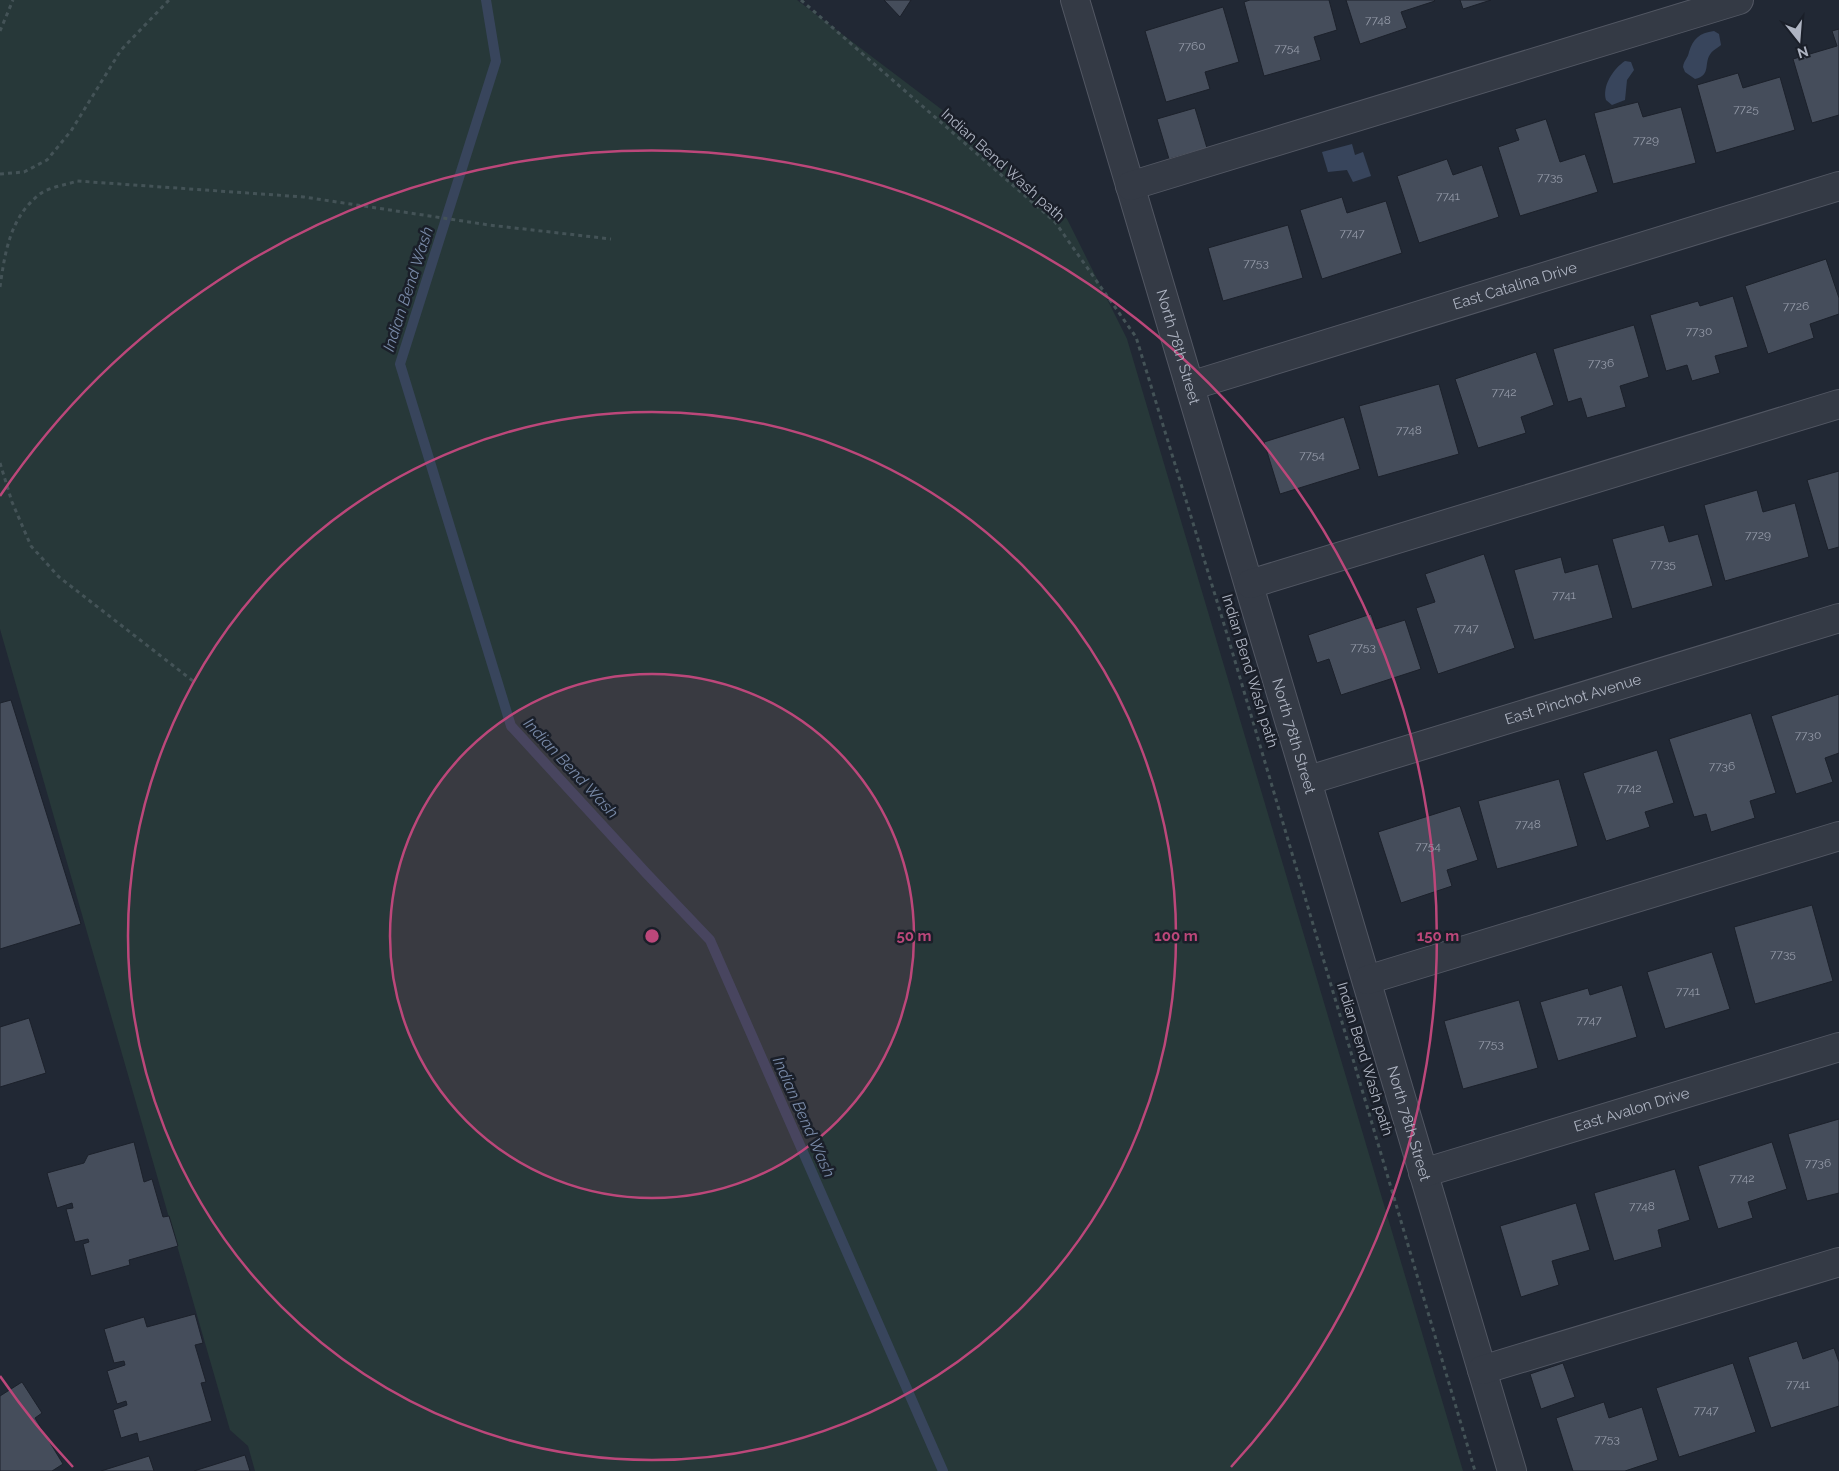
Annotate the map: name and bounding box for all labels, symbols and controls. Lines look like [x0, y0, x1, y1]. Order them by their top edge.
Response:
house number: 7748 [1365, 13, 1391, 27]
north arrow [1774, 15, 1824, 65]
house number: 7760 [1178, 39, 1206, 53]
house number: 7754 [1274, 41, 1300, 55]
text: N [1795, 43, 1810, 62]
house number: 7725 [1733, 102, 1759, 116]
street label: Indian Bend Wash path [938, 105, 1068, 225]
house number: 7729 [1633, 133, 1659, 147]
house number: 7735 [1537, 170, 1563, 184]
house number: 7741 [1436, 189, 1460, 203]
water label: Indian Bend Wash [379, 224, 437, 354]
house number: 7747 [1339, 226, 1365, 240]
house number: 7753 [1243, 256, 1269, 270]
street label: East Catalina Drive [1451, 258, 1579, 313]
street label: North 78th Street [1152, 287, 1204, 407]
house number: 7726 [1783, 299, 1809, 313]
house number: 7730 [1686, 324, 1712, 338]
house number: 7736 [1588, 356, 1614, 370]
house number: 7742 [1491, 385, 1517, 399]
house number: 7748 [1396, 423, 1422, 437]
house number: 7754 [1299, 448, 1325, 462]
house number: 7729 [1745, 528, 1771, 542]
house number: 7735 [1650, 557, 1676, 571]
house number: 7741 [1552, 588, 1576, 602]
street label: Indian Bend Wash path [1218, 592, 1282, 750]
house number: 7747 [1453, 621, 1479, 635]
house number: 7753 [1350, 640, 1376, 654]
street label: East Pinchot Avenue [1503, 670, 1643, 729]
street label: North 78th Street [1268, 676, 1319, 796]
water label: Indian Bend Wash [520, 714, 622, 822]
house number: 7730 [1795, 728, 1821, 742]
house number: 7736 [1709, 759, 1735, 773]
house number: 7742 [1616, 781, 1642, 795]
house number: 7748 [1515, 817, 1541, 831]
house number: 7754 [1415, 839, 1441, 853]
centre of rings [643, 927, 661, 945]
text: 50 m [896, 927, 932, 945]
text: 100 m [1154, 927, 1198, 945]
text: 150 m [1417, 927, 1459, 945]
house number: 7735 [1770, 947, 1796, 961]
street label: Indian Bend Wash path [1333, 980, 1397, 1138]
house number: 7741 [1676, 984, 1700, 998]
house number: 7747 [1576, 1013, 1602, 1027]
house number: 7753 [1478, 1037, 1504, 1051]
water label: Indian Bend Wash [769, 1054, 839, 1180]
street label: North 78th Street [1383, 1064, 1434, 1183]
street label: East Avalon Drive [1572, 1084, 1692, 1136]
house number: 7736 [1805, 1156, 1831, 1170]
house number: 7742 [1729, 1171, 1755, 1185]
house number: 7748 [1629, 1199, 1655, 1213]
house number: 7741 [1786, 1377, 1810, 1391]
house number: 7747 [1693, 1403, 1719, 1417]
house number: 7753 [1594, 1432, 1620, 1446]

